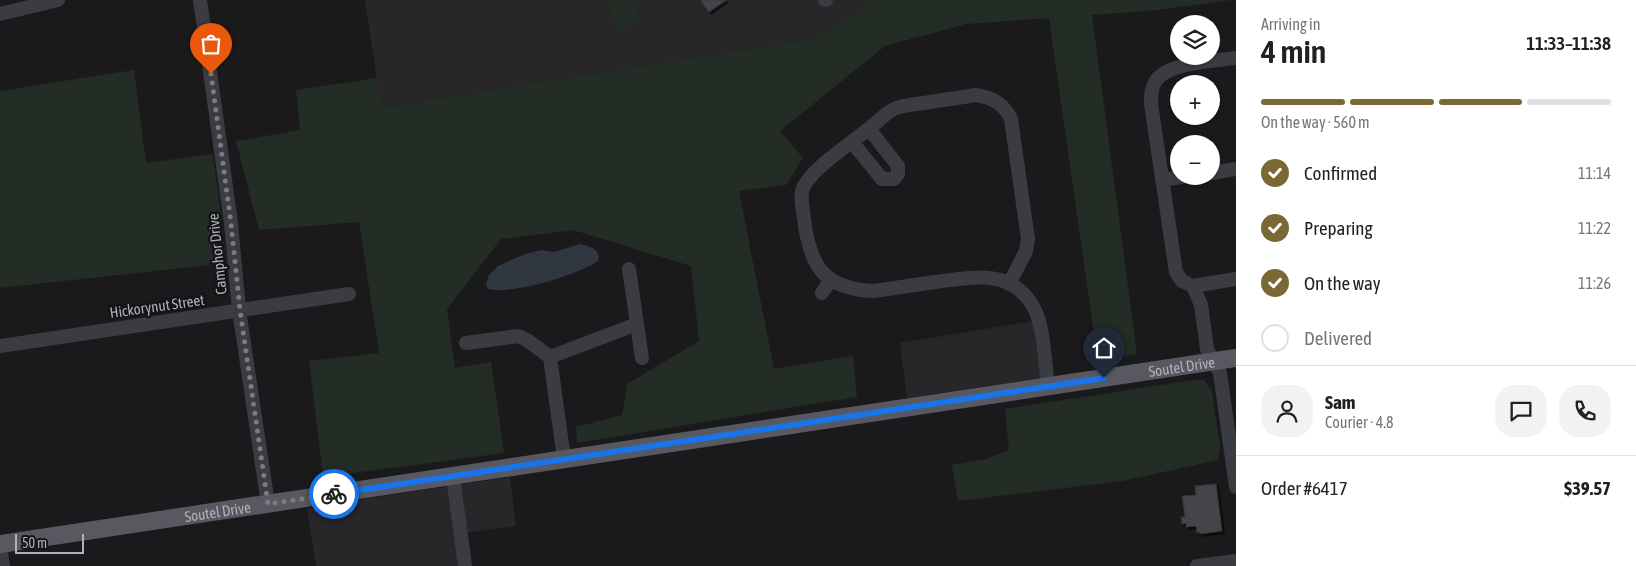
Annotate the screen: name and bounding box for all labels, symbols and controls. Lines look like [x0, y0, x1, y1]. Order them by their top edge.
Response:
map controls [1170, 15, 1220, 185]
button: layers [1170, 15, 1220, 65]
text: Arriving in [1261, 15, 1321, 33]
pin [190, 23, 232, 74]
icon: bag [197, 30, 225, 58]
text: 11:33–11:38 [1526, 32, 1611, 54]
text: 4 min [1261, 33, 1326, 70]
button: + [1170, 75, 1220, 125]
text: On the way · 560 m [1261, 113, 1370, 131]
button: − [1170, 135, 1220, 185]
icon: check [1261, 159, 1289, 187]
text: Confirmed [1304, 162, 1377, 184]
text: 11:14 [1578, 164, 1611, 182]
street label: Camphor Drive [204, 212, 230, 295]
icon: check [1261, 214, 1289, 242]
text: Preparing [1304, 217, 1373, 239]
text: 11:22 [1578, 219, 1611, 237]
icon: check [1261, 269, 1289, 297]
text: On the way [1304, 272, 1381, 294]
text: 11:26 [1578, 274, 1611, 292]
street label: Hickorynut Street [109, 291, 205, 321]
pin [1083, 327, 1125, 378]
text: Delivered [1304, 327, 1372, 349]
icon: home [1090, 334, 1118, 362]
street label: Soutel Drive [1147, 353, 1216, 380]
button: person [1261, 385, 1313, 437]
button: chat [1495, 385, 1547, 437]
button: phone [1559, 385, 1611, 437]
text: Sam [1325, 391, 1356, 413]
text: Courier · 4.8 [1325, 413, 1394, 431]
courier [309, 469, 359, 519]
text: Order #6417 [1261, 477, 1348, 499]
text: $39.57 [1564, 477, 1611, 499]
icon: bike [320, 480, 348, 508]
street label: Soutel Drive [183, 498, 252, 525]
scale bar [15, 531, 84, 554]
text: 50 m [22, 535, 47, 551]

